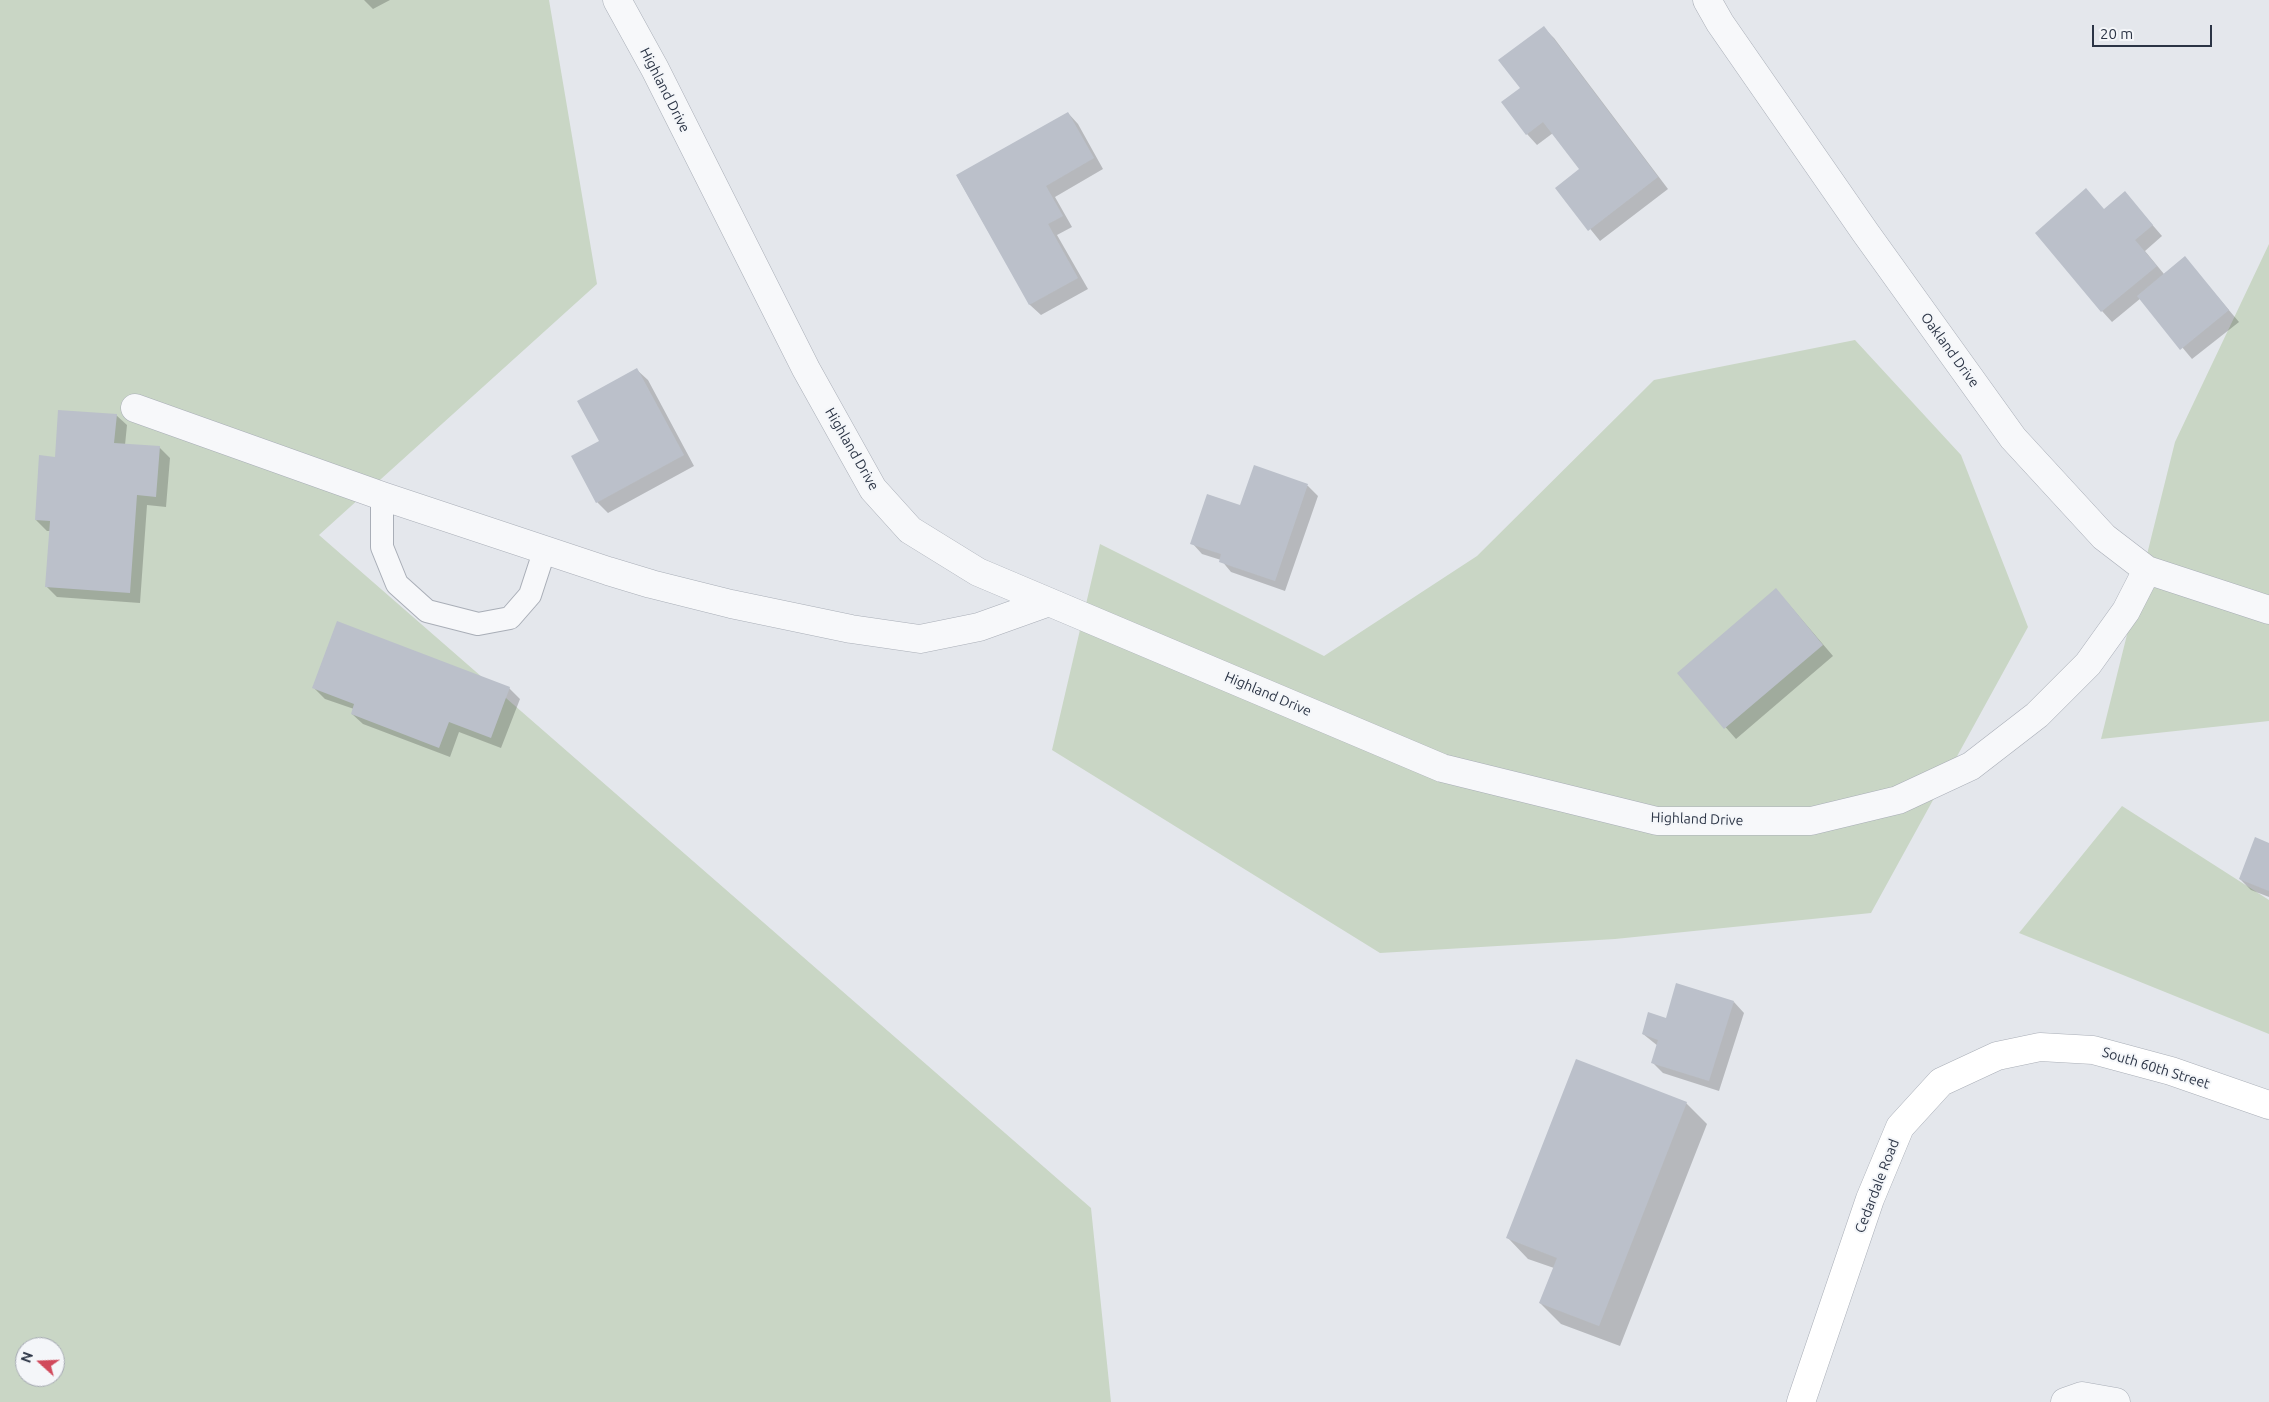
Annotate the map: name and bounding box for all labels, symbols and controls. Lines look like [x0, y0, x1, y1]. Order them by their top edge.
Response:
scale bar [2094, 15, 2214, 47]
text: 20 m [2100, 25, 2133, 42]
street label: Highland Drive [636, 45, 694, 135]
street label: Oakland Drive [1917, 309, 1983, 391]
street label: Highland Drive [822, 405, 882, 493]
street label: Highland Drive [1222, 668, 1314, 720]
street label: Highland Drive [1650, 809, 1744, 829]
street label: South 60th Street [2100, 1044, 2212, 1092]
street label: Cedardale Road [1851, 1137, 1903, 1235]
north arrow [15, 1337, 65, 1387]
text: N [18, 1350, 36, 1365]

